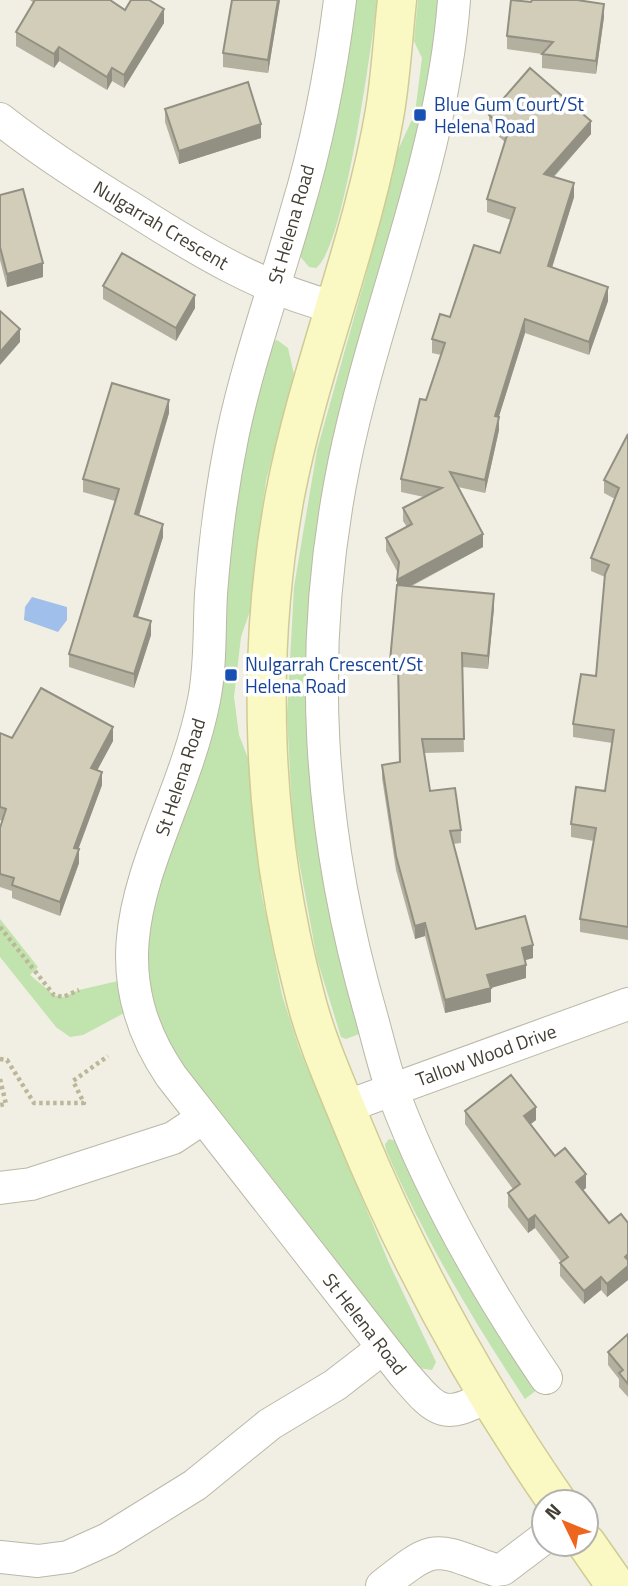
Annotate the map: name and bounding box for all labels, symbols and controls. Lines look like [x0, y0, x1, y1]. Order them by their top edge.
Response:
place label: Blue Gum Court/St Helena Road [434, 89, 584, 140]
marker: Blue Gum Court/St Helena Road [412, 107, 428, 123]
street label: St Helena Road [260, 161, 321, 287]
street label: Nulgarrah Crescent [88, 173, 235, 277]
place label: Nulgarrah Crescent/St Helena Road [245, 649, 423, 700]
marker: Nulgarrah Crescent/St Helena Road [223, 667, 239, 683]
street label: St Helena Road [147, 714, 212, 839]
street label: Tallow Wood Drive [412, 1016, 560, 1093]
street label: St Helena Road [316, 1267, 414, 1381]
north arrow [530, 1488, 600, 1558]
text: N [537, 1496, 567, 1526]

